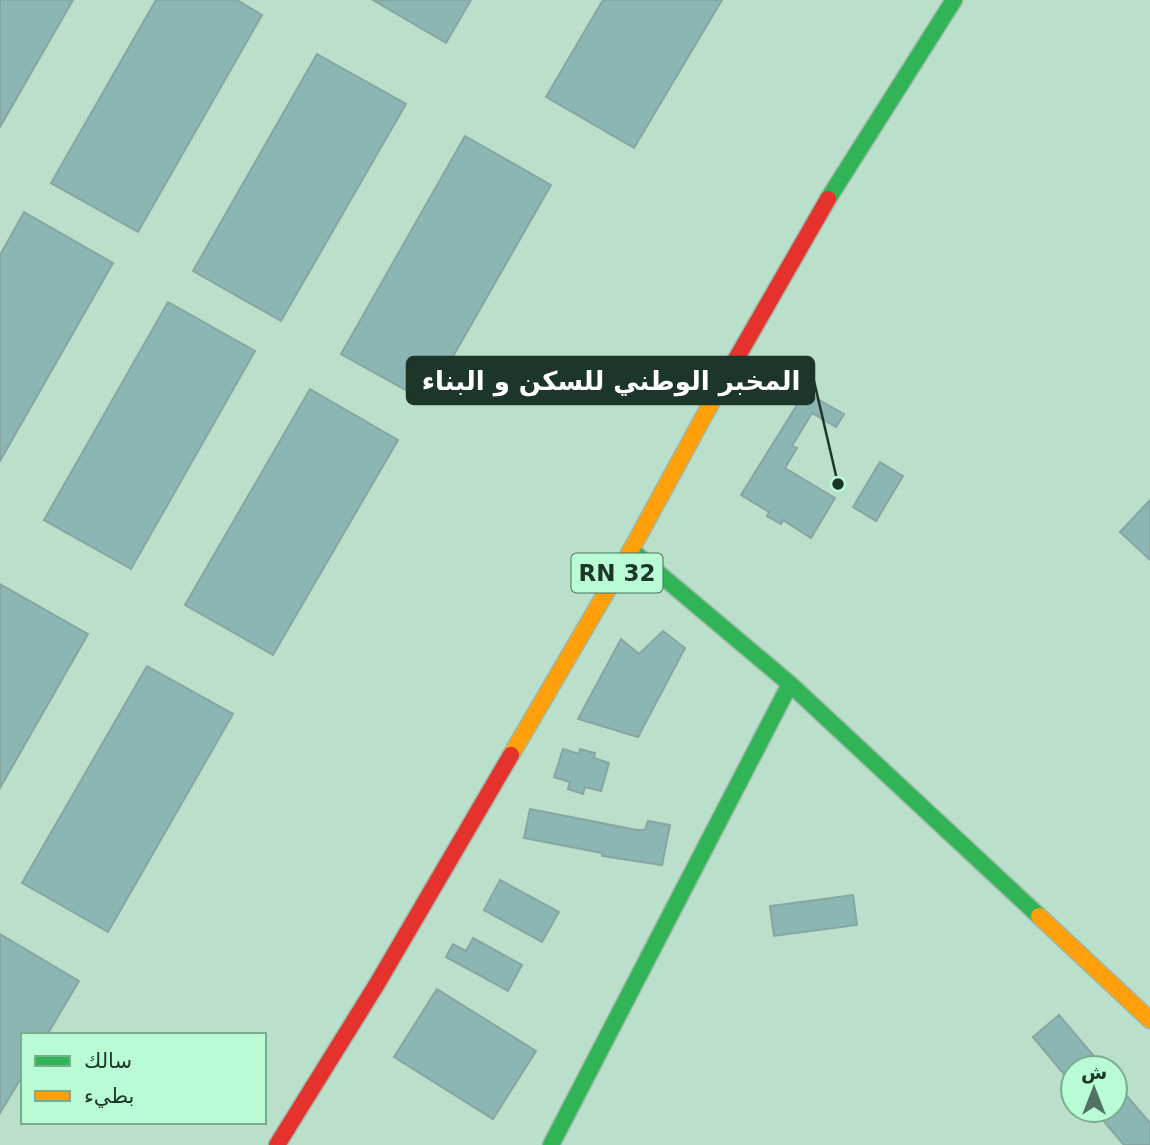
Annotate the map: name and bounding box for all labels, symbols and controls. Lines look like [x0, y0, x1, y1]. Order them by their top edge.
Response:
callout: المخبر الوطني للسكن و البناء [407, 357, 814, 404]
text: المخبر الوطني للسكن و البناء [422, 366, 800, 397]
road number: RN 32 [572, 554, 662, 593]
legend [21, 1033, 266, 1124]
text: سالك [84, 1049, 132, 1073]
north arrow [1059, 1054, 1129, 1124]
text: ش [1081, 1061, 1107, 1084]
text: بطيء [84, 1084, 134, 1108]

